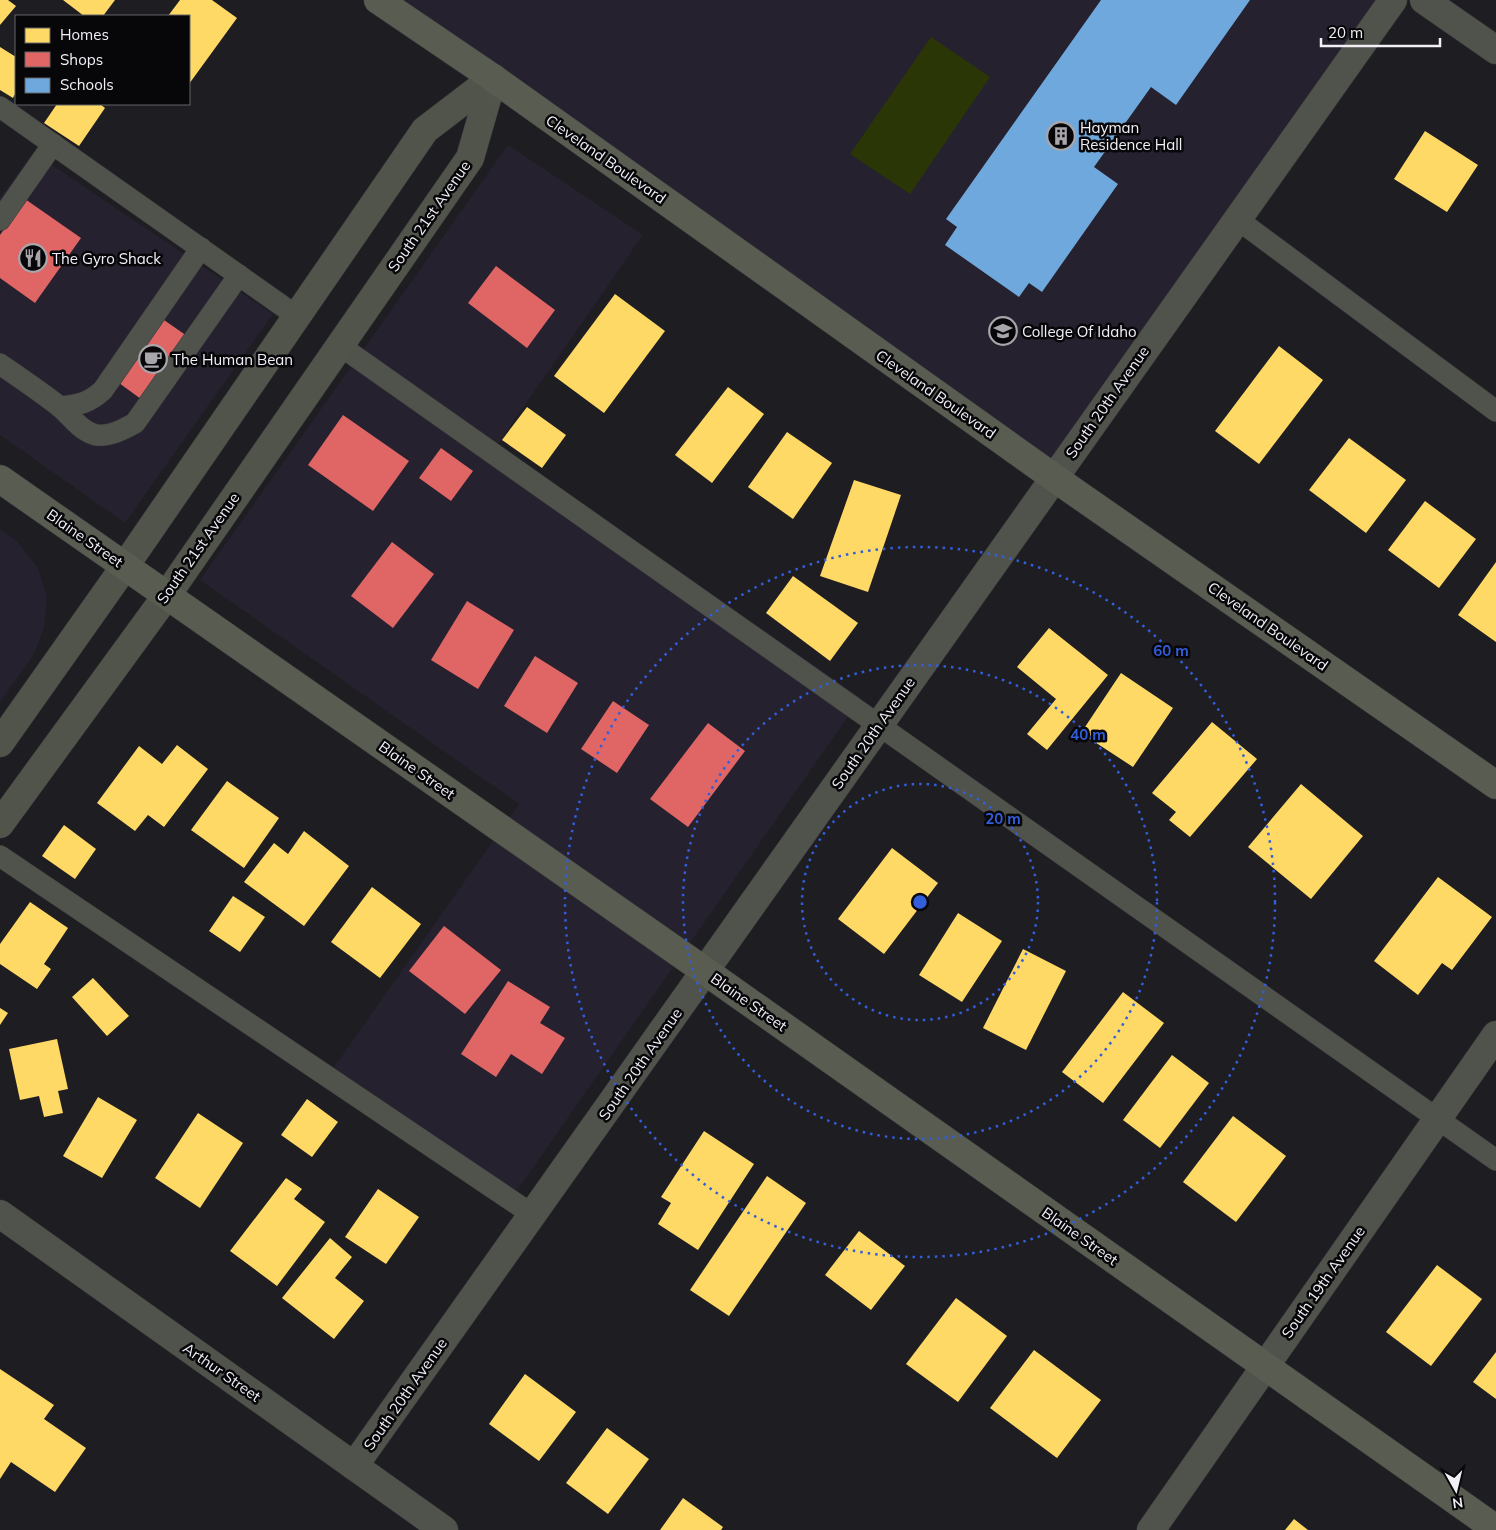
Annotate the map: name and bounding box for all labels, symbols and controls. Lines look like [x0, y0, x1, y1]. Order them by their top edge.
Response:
legend [15, 15, 190, 105]
scale bar [1321, 15, 1440, 47]
text: 20 m [1328, 23, 1363, 42]
text: Homes [60, 25, 109, 44]
text: Shops [60, 50, 103, 69]
text: Schools [60, 75, 114, 94]
street label: Cleveland Boulevard [542, 110, 670, 208]
place label: Hayman Residence Hall [1080, 118, 1182, 154]
building icon: Hayman Residence Hall [1046, 121, 1076, 151]
street label: South 21st Avenue [384, 157, 474, 275]
restaurant icon: The Gyro Shack [18, 243, 48, 273]
place label: The Gyro Shack [52, 249, 161, 268]
school or university icon: College Of Idaho [988, 316, 1018, 346]
place label: College Of Idaho [1022, 322, 1137, 341]
street label: South 20th Avenue [1061, 342, 1153, 462]
cafe icon: The Human Bean [138, 344, 168, 374]
street label: Cleveland Boulevard [872, 345, 1000, 443]
place label: The Human Bean [172, 350, 293, 369]
street label: South 21st Avenue [153, 489, 243, 607]
street label: Blaine Street [43, 505, 127, 571]
street label: Cleveland Boulevard [1204, 577, 1332, 675]
text: 60 m [1153, 641, 1189, 660]
street label: South 20th Avenue [827, 673, 919, 793]
text: 40 m [1070, 725, 1106, 744]
street label: Blaine Street [375, 737, 459, 803]
text: 20 m [985, 809, 1021, 828]
centre of rings [911, 893, 929, 911]
street label: Blaine Street [707, 969, 791, 1035]
street label: South 20th Avenue [594, 1004, 686, 1124]
street label: Blaine Street [1038, 1203, 1122, 1269]
street label: South 19th Avenue [1277, 1222, 1369, 1342]
street label: South 20th Avenue [359, 1334, 451, 1454]
street label: Arthur Street [180, 1338, 264, 1406]
north arrow [1431, 1465, 1481, 1515]
text: N [1451, 1493, 1464, 1513]

